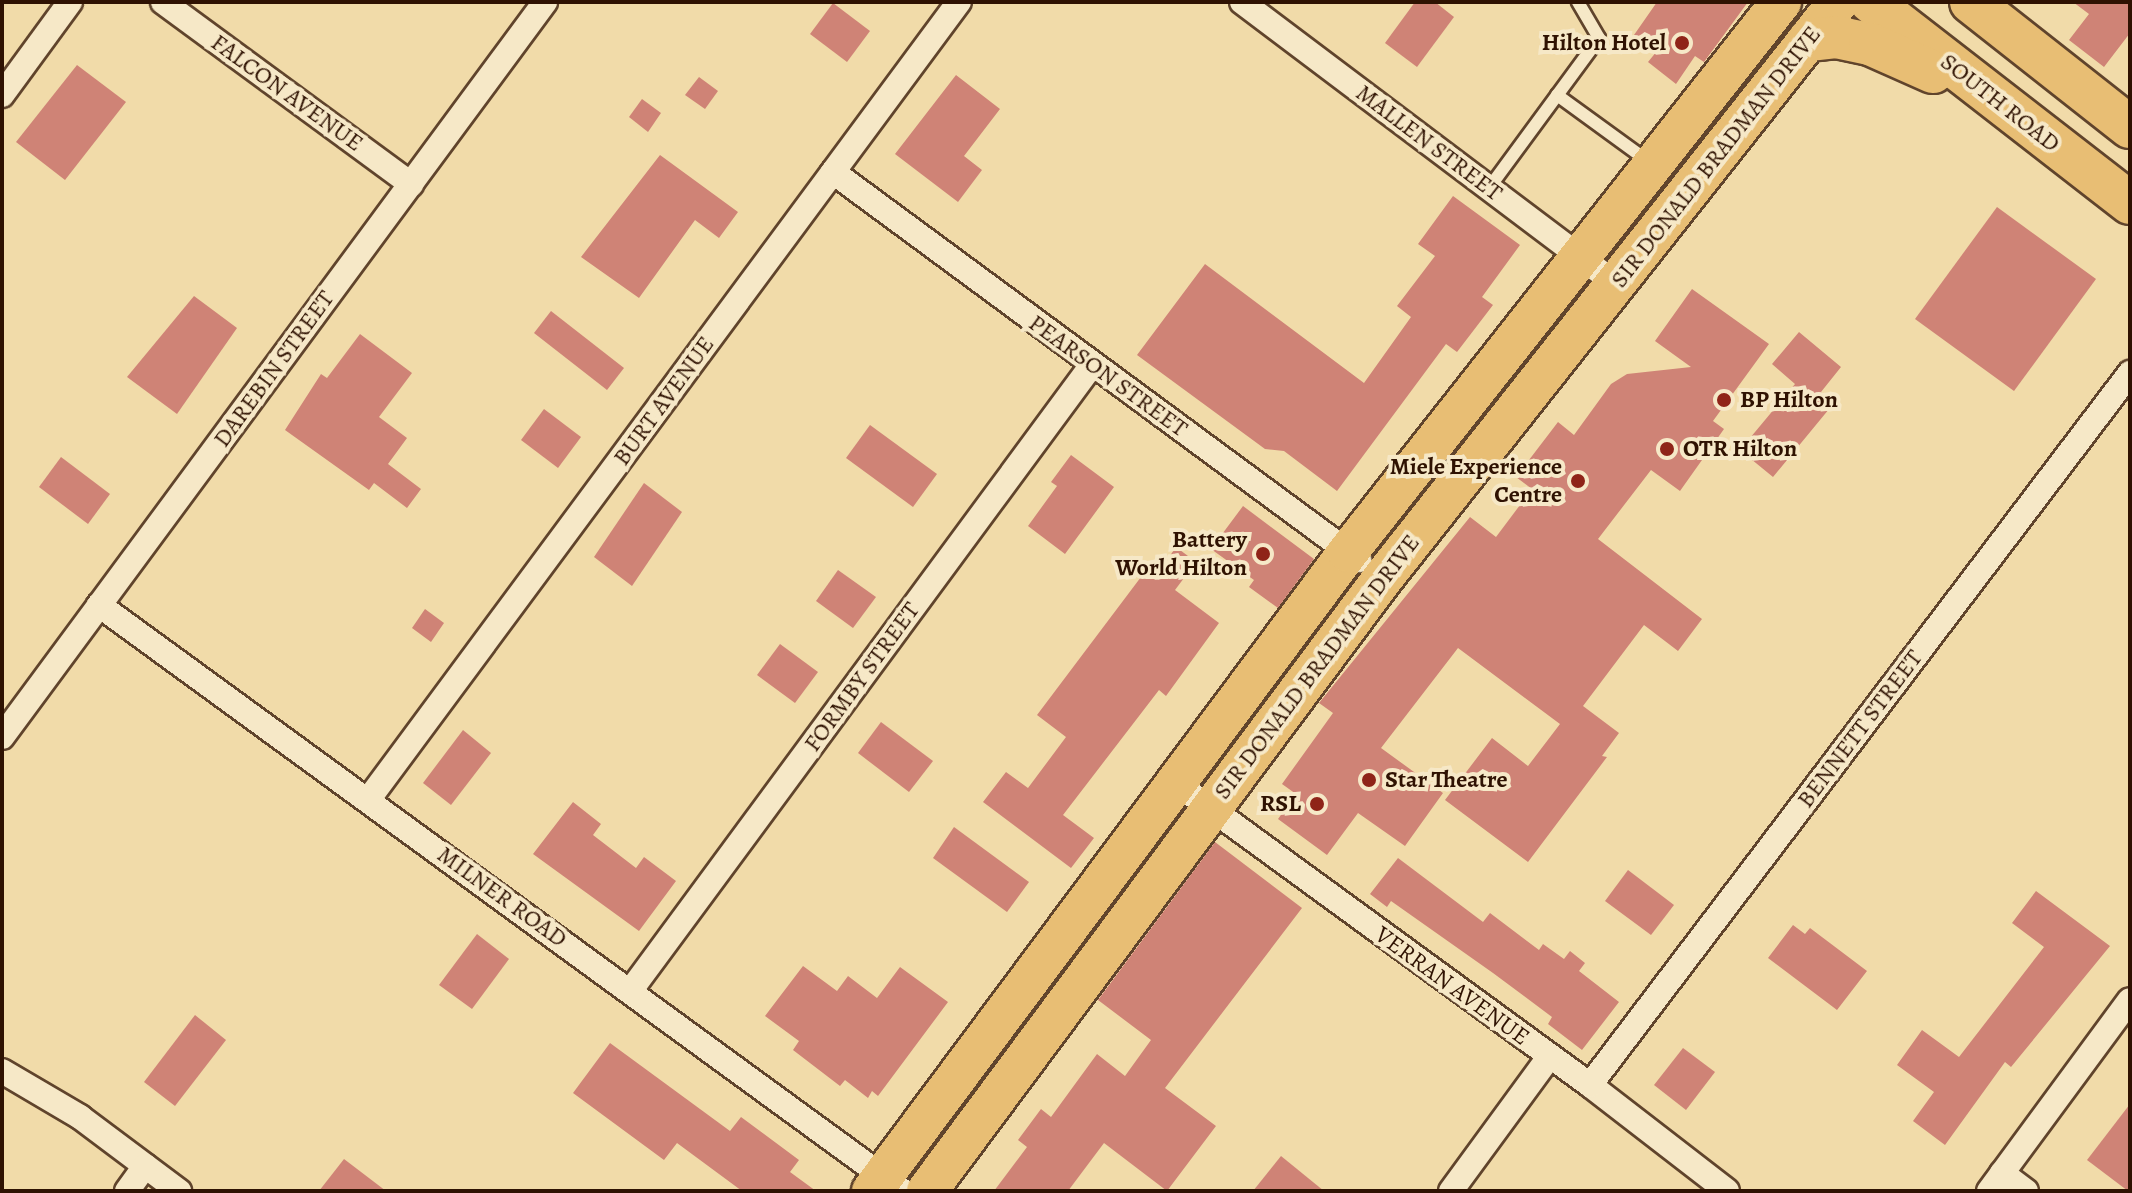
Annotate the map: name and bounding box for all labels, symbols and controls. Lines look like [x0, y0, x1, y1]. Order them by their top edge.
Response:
street label: SIR DONALD BRADMAN DRIVE [1605, 21, 1827, 293]
street label: FALCON AVENUE [205, 28, 369, 158]
place label: Hilton Hotel [1542, 29, 1666, 57]
marker: Hilton Hotel [1673, 34, 1691, 52]
street label: SOUTH ROAD [1935, 48, 2065, 158]
street label: MALLEN STREET [1350, 79, 1508, 207]
street label: DAREBIN STREET [208, 285, 340, 453]
street label: PEARSON STREET [1023, 309, 1193, 443]
street label: BURT AVENUE [607, 331, 721, 471]
place label: BP Hilton [1740, 386, 1838, 414]
marker: BP Hilton [1715, 391, 1733, 409]
place label: OTR Hilton [1683, 435, 1797, 463]
marker: OTR Hilton [1658, 440, 1676, 458]
place label: Miele Experience Centre [1390, 453, 1562, 509]
marker: Miele Experience Centre [1569, 472, 1587, 490]
place label: Battery World Hilton [1115, 526, 1247, 582]
street label: SIR DONALD BRADMAN DRIVE [1208, 529, 1426, 805]
marker: Battery World Hilton [1254, 545, 1272, 563]
street label: FORMBY STREET [798, 597, 926, 757]
street label: BENNETT STREET [1791, 644, 1929, 814]
place label: Star Theatre [1385, 766, 1508, 794]
marker: Star Theatre [1360, 771, 1378, 789]
place label: RSL [1260, 790, 1301, 818]
marker: RSL [1308, 795, 1326, 813]
street label: MILNER ROAD [432, 840, 572, 954]
street label: VERRAN AVENUE [1369, 920, 1535, 1052]

